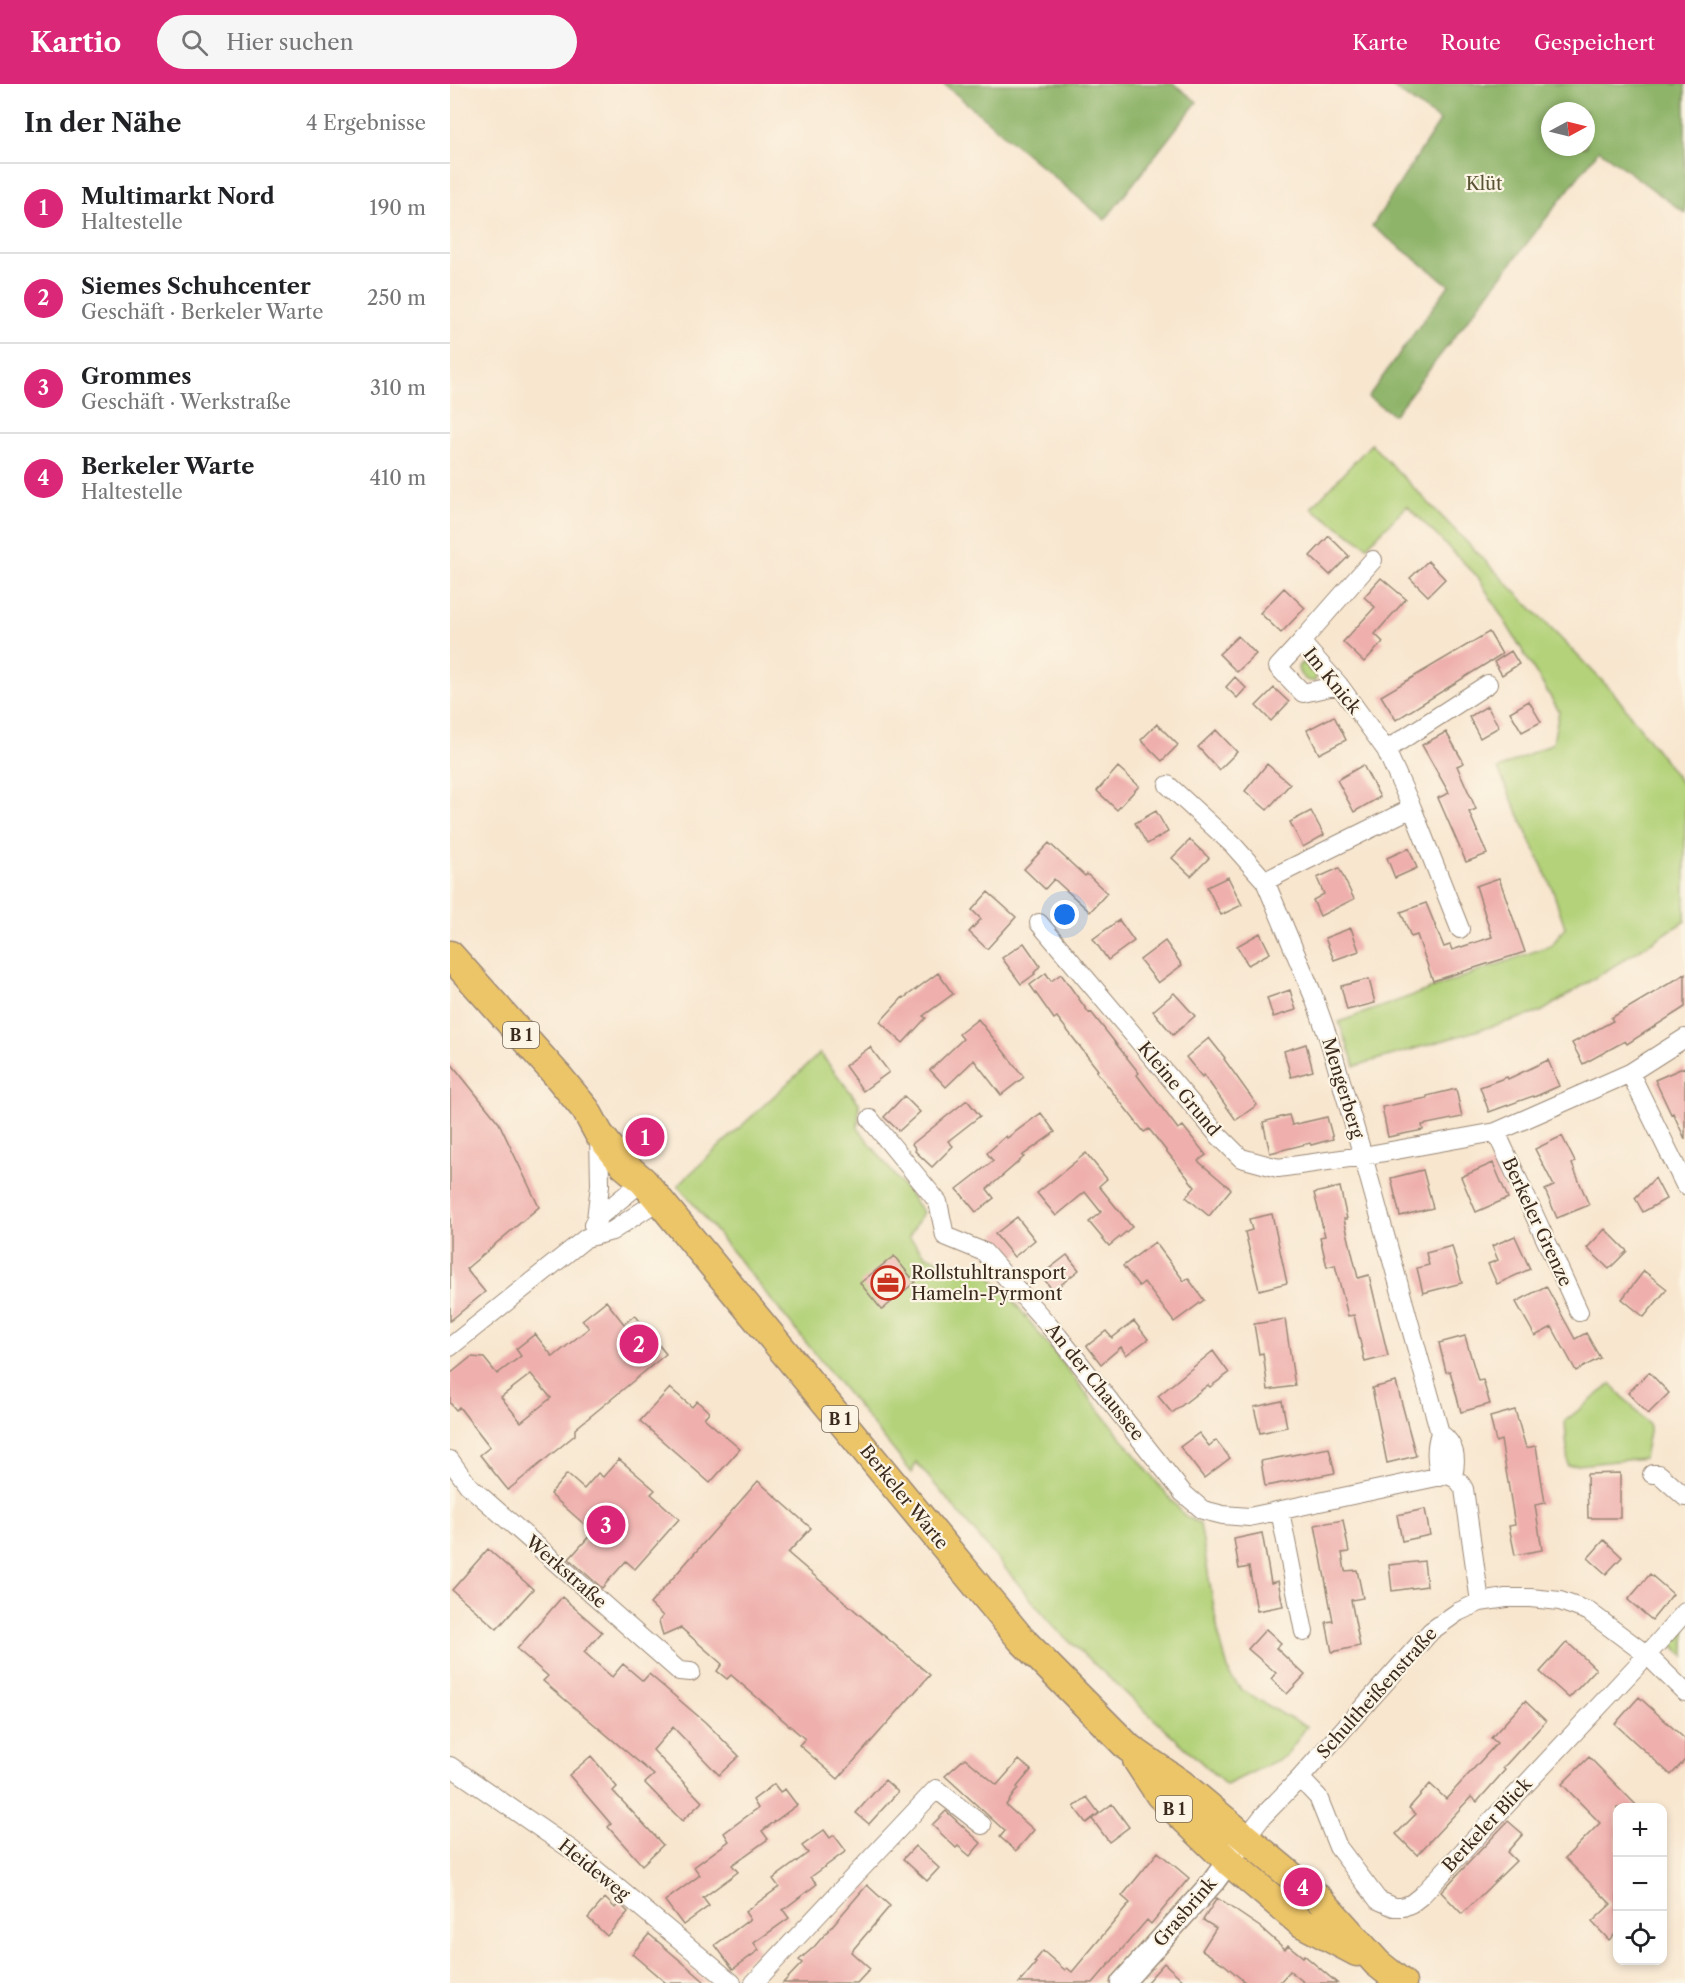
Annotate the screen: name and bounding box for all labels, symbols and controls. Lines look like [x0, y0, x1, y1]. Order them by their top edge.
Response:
search box [157, 15, 577, 69]
text: Kartio [30, 25, 121, 59]
icon: search [178, 26, 211, 59]
text: Hier suchen [226, 29, 353, 56]
text: Karte [1352, 30, 1408, 55]
text: Route [1441, 30, 1501, 55]
text: Gespeichert [1534, 30, 1655, 55]
north arrow [1541, 102, 1595, 156]
text: In der Nähe [24, 107, 181, 139]
text: 4 Ergebnisse [306, 111, 426, 135]
park label: Klüt [1466, 173, 1503, 195]
text: Multimarkt Nord [81, 183, 275, 210]
text: 1 [39, 196, 48, 220]
text: 190 m [369, 196, 426, 220]
text: Haltestelle [81, 210, 183, 234]
text: Siemes Schuhcenter [81, 273, 311, 300]
text: 2 [38, 286, 49, 310]
text: 250 m [367, 286, 426, 310]
text: Geschäft · Berkeler Warte [81, 300, 323, 324]
text: Grommes [81, 363, 191, 390]
text: 3 [38, 376, 49, 400]
text: 310 m [370, 376, 426, 400]
text: Geschäft · Werkstraße [81, 390, 291, 414]
text: Berkeler Warte [81, 453, 254, 480]
text: 4 [38, 466, 49, 490]
text: 410 m [369, 466, 426, 490]
text: Haltestelle [81, 480, 183, 504]
street label: Im Knick [1299, 643, 1366, 720]
your location [1050, 900, 1079, 929]
road number: B 1 [503, 1022, 539, 1048]
street label: Mengerberg [1317, 1035, 1369, 1141]
street label: Kleine Grund [1133, 1037, 1225, 1141]
pin: 1 [626, 1114, 664, 1160]
street label: Berkeler Grenze [1497, 1154, 1577, 1290]
place label: Rollstuhltransport Hameln-Pyrmont [911, 1262, 1067, 1305]
office icon: Rollstuhltransport Hameln-Pyrmont [870, 1265, 906, 1301]
street label: An der Chaussee [1040, 1318, 1149, 1445]
pin: 2 [620, 1322, 658, 1366]
road number: B 1 [822, 1406, 858, 1432]
street label: Berkeler Warte [855, 1440, 953, 1554]
pin: 3 [586, 1502, 626, 1548]
street label: Werkstraße [520, 1530, 611, 1613]
street label: Schultheißenstraße [1312, 1623, 1442, 1763]
street label: Berkeler Blick [1438, 1772, 1537, 1877]
road number: B 1 [1156, 1796, 1192, 1822]
map controls [1613, 1803, 1667, 1965]
button: + [1613, 1803, 1667, 1857]
street label: Heideweg [554, 1835, 634, 1906]
button: − [1613, 1857, 1667, 1911]
pin: 4 [1284, 1864, 1322, 1910]
street label: Grasbrink [1149, 1872, 1222, 1951]
button: locate [1613, 1911, 1667, 1965]

